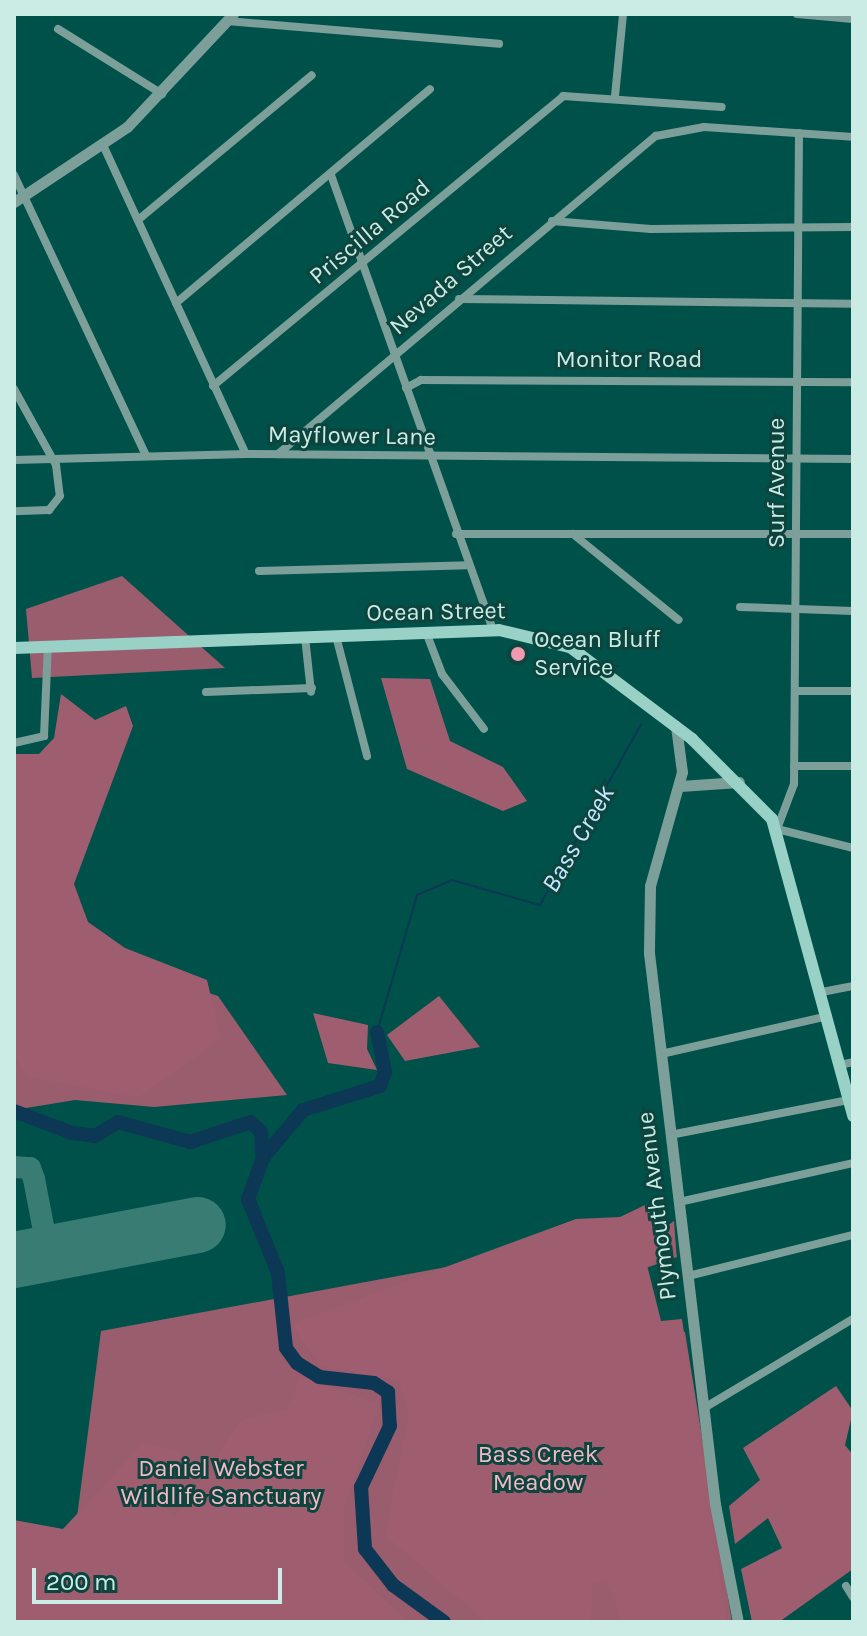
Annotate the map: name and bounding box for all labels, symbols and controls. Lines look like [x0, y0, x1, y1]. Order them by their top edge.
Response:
street label: Priscilla Road [304, 173, 436, 291]
street label: Nevada Street [384, 219, 518, 341]
street label: Monitor Road [556, 346, 702, 374]
street label: Surf Avenue [763, 418, 791, 548]
street label: Mayflower Lane [268, 420, 436, 452]
street label: Ocean Street [366, 596, 506, 628]
place label: Ocean Bluff Service [534, 626, 660, 682]
marker: Ocean Bluff Service [509, 645, 527, 663]
water label: Bass Creek [535, 780, 621, 898]
street label: Plymouth Avenue [631, 1110, 683, 1302]
park label: Bass Creek Meadow [478, 1441, 598, 1497]
park label: Daniel Webster Wildlife Sanctuary [121, 1455, 321, 1511]
scale bar [36, 1552, 286, 1602]
text: 200 m [46, 1568, 117, 1596]

